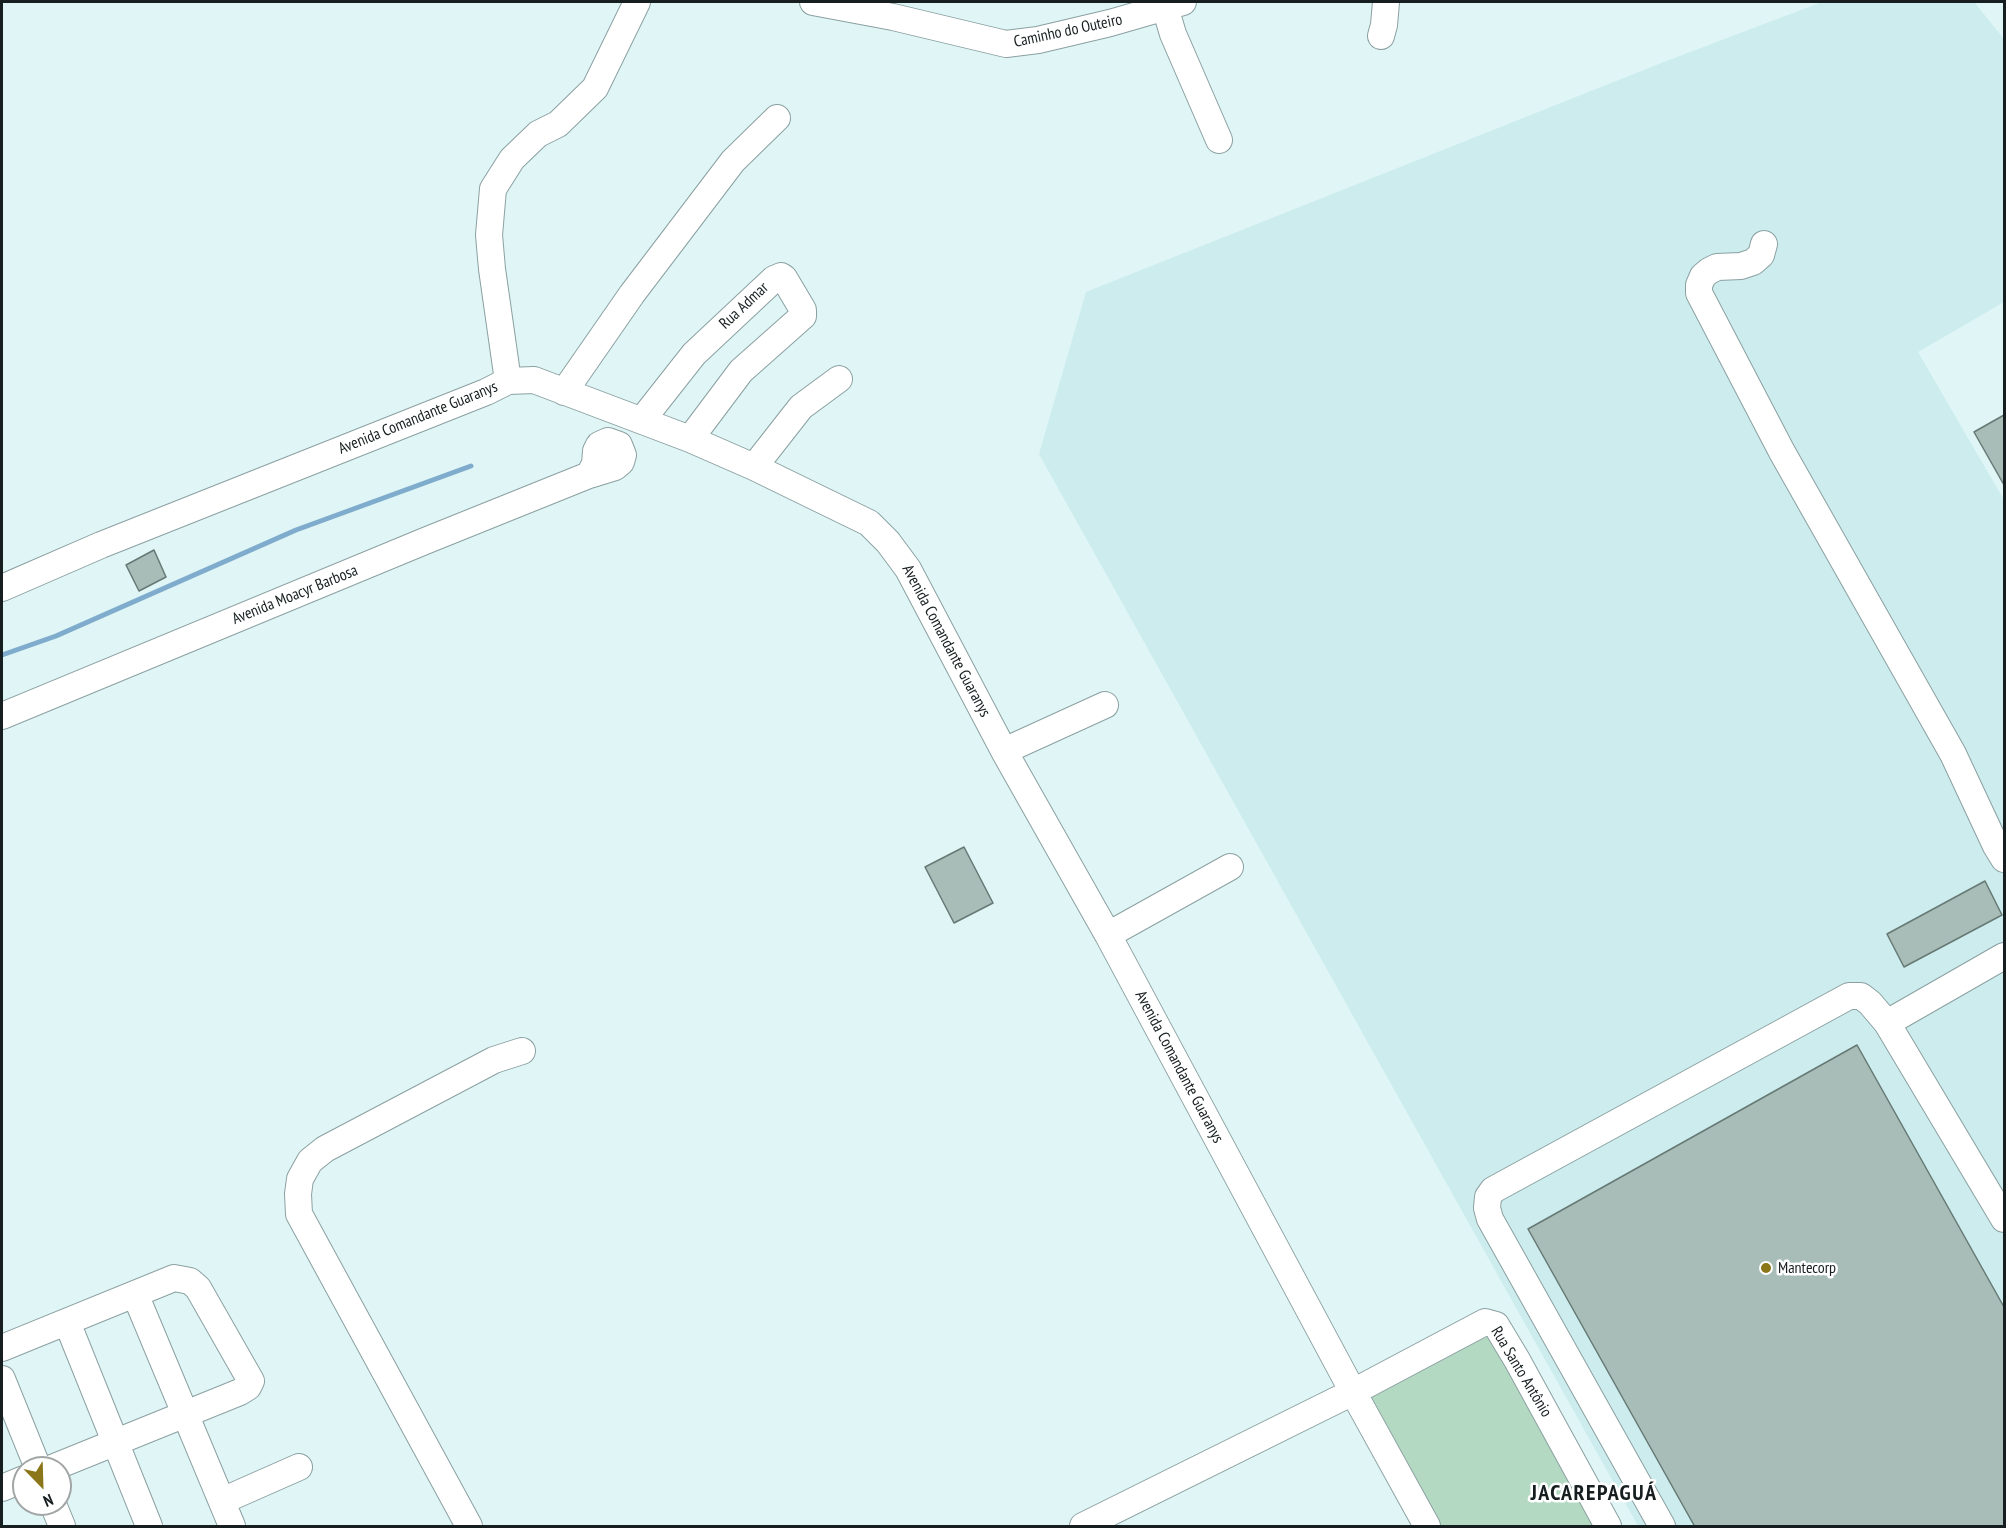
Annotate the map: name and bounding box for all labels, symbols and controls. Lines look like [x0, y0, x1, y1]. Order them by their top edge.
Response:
street label: Caminho do Outeiro [1012, 10, 1124, 52]
street label: Rua Admar [715, 278, 773, 334]
street label: Avenida Comandante Guaranys [336, 377, 500, 459]
street label: Avenida Moacyr Barbosa [229, 561, 361, 629]
street label: Avenida Comandante Guaranys [898, 562, 994, 720]
street label: Avenida Comandante Guaranys [1131, 988, 1227, 1146]
place label: Mantecorp [1778, 1258, 1836, 1278]
marker: Mantecorp [1759, 1261, 1773, 1275]
street label: Rua Santo Antônio [1486, 1323, 1556, 1421]
north arrow [12, 1456, 72, 1516]
district label: JACAREPAGUÁ [1531, 1481, 1657, 1507]
text: N [40, 1490, 56, 1512]

